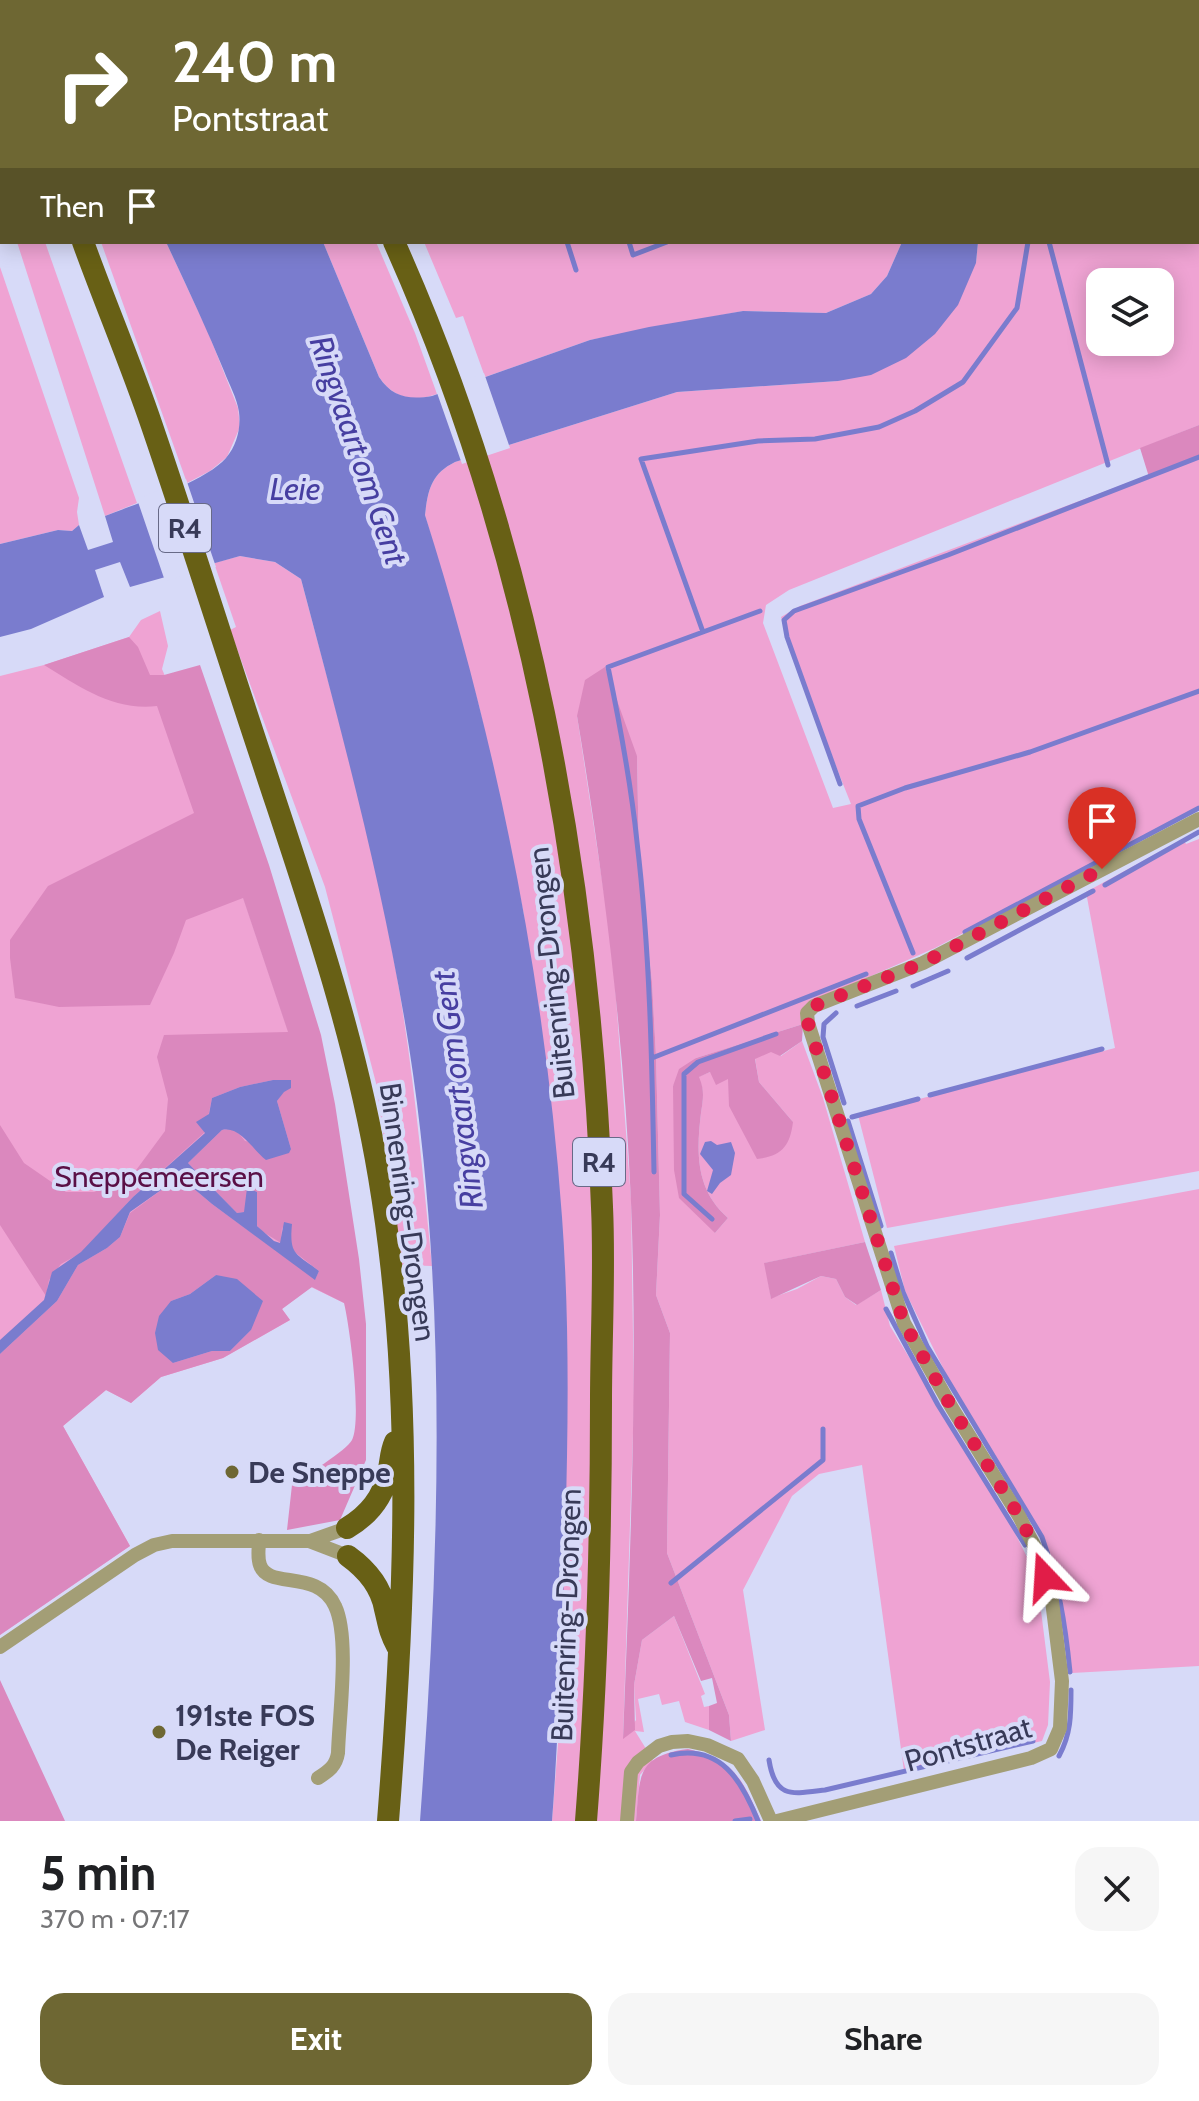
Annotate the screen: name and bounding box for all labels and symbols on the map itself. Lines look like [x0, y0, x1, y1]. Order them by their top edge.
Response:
water label: Ringvaart om Gent [302, 330, 417, 571]
water label: Leie [270, 469, 320, 508]
road number: R4 [159, 504, 211, 552]
pin [1068, 787, 1136, 869]
street label: Buitenring-Drongen [519, 845, 583, 1101]
water label: Ringvaart om Gent [423, 968, 491, 1211]
street label: Binnenring-Drongen [372, 1080, 444, 1344]
road number: R4 [573, 1138, 625, 1186]
park label: Sneppemeersen [54, 1158, 264, 1195]
place label: De Sneppe [248, 1454, 391, 1491]
marker: De Sneppe [223, 1463, 241, 1481]
street label: Buitenring-Drongen [543, 1488, 589, 1742]
position arrow [1003, 1535, 1087, 1619]
place label: 191ste FOS De Reiger [175, 1697, 315, 1768]
street label: Pontstraat [900, 1708, 1036, 1780]
marker: 191ste FOS De Reiger [150, 1723, 168, 1741]

